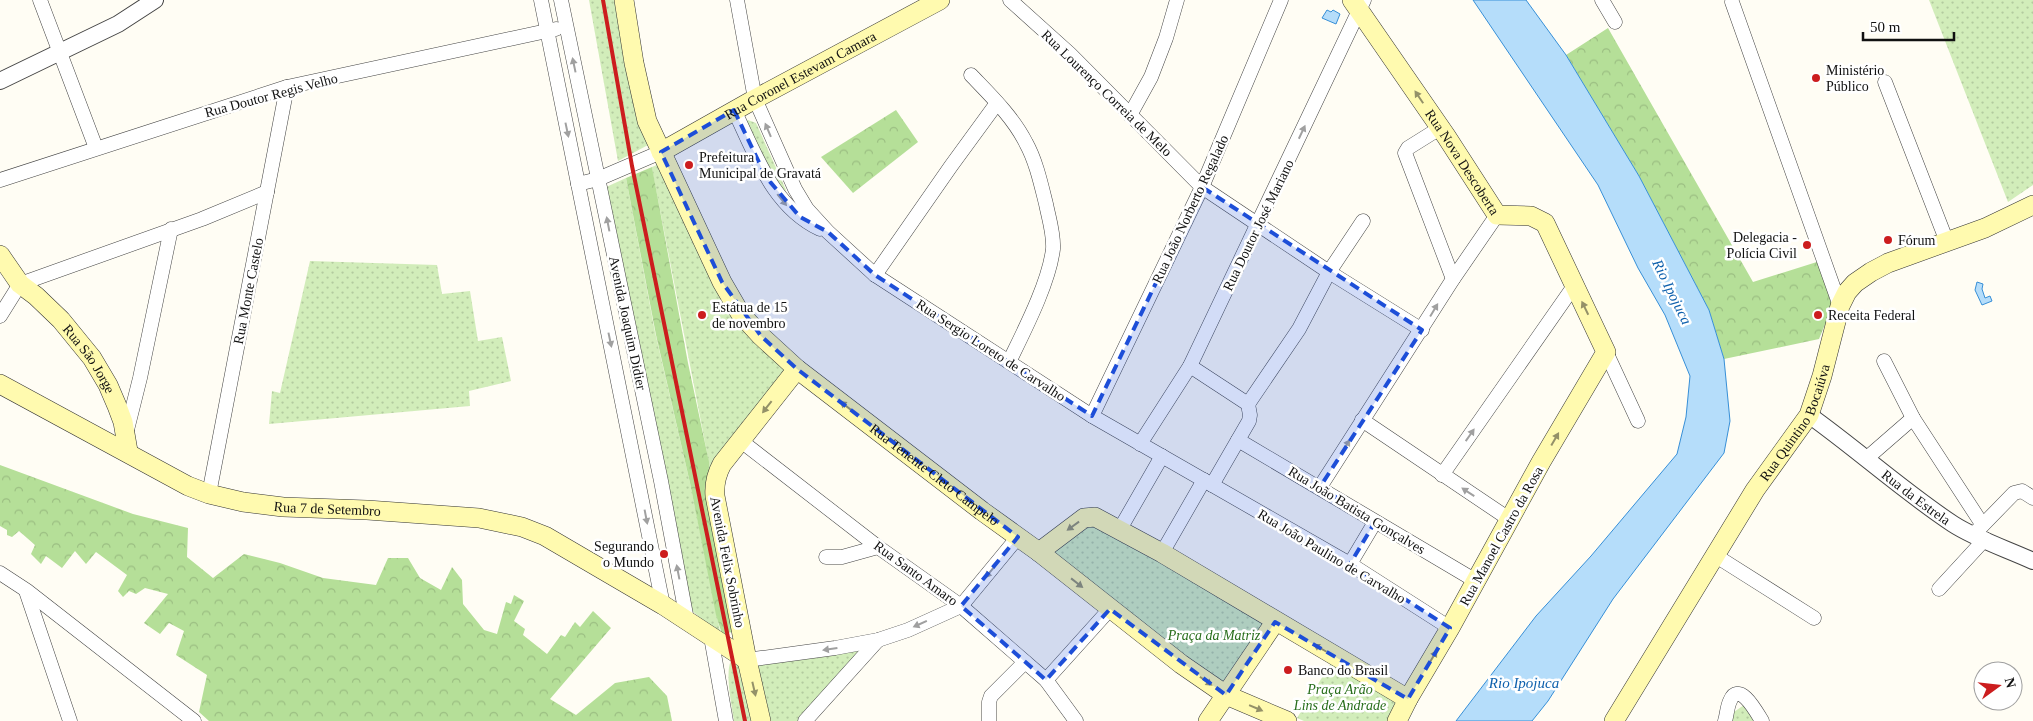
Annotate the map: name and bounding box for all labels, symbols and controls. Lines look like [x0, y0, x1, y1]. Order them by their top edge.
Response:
scale bar [1863, 10, 1954, 42]
text: 50 m [1870, 19, 1901, 35]
street label: Rua Lourenço Correia de Melo [1039, 27, 1175, 160]
street label: Rua Coronel Estevam Camara [722, 28, 879, 123]
one-way arrow [570, 58, 578, 73]
place label: Ministério Público [1826, 63, 1884, 94]
street label: Rua Doutor Regis Velho [203, 71, 339, 120]
marker: Ministério Público [1810, 72, 1822, 84]
one-way arrow [1414, 91, 1424, 104]
street label: Rua Nova Descoberta [1422, 107, 1502, 218]
one-way arrow [563, 122, 571, 137]
one-way arrow [764, 123, 772, 137]
one-way arrow [1299, 125, 1307, 139]
street label: Rua João Norberto Regalado [1149, 133, 1232, 286]
place label: Prefeitura Municipal de Gravatá [699, 150, 822, 181]
street label: Rua Doutor José Mariano [1220, 157, 1297, 293]
marker: Prefeitura Municipal de Gravatá [683, 159, 695, 171]
one-way arrow [776, 193, 787, 206]
one-way arrow [603, 216, 611, 232]
place label: Delegacia - Polícia Civil [1727, 230, 1797, 261]
place label: Fórum [1898, 233, 1935, 248]
marker: Fórum [1882, 234, 1894, 246]
street label: Rua Monte Castelo [231, 237, 266, 346]
marker: Delegacia - Polícia Civil [1801, 239, 1813, 251]
street label: Avenida Joaquim Didier [606, 255, 649, 392]
water label: Rio Ipojuca [1649, 256, 1695, 327]
street label: Rua Sergio Loreto de Carvalho [913, 297, 1068, 404]
place label: Estátua de 15 de novembro [712, 300, 787, 331]
one-way arrow [1580, 301, 1588, 315]
one-way arrow [1429, 303, 1439, 316]
place label: Receita Federal [1828, 308, 1916, 323]
marker: Estátua de 15 de novembro [696, 309, 708, 321]
marker: Receita Federal [1812, 309, 1824, 321]
street label: Rua São Jorge [60, 322, 118, 396]
one-way arrow [606, 333, 614, 349]
street label: Rua Quintino Bocaiúva [1757, 362, 1833, 484]
one-way arrow [762, 400, 772, 414]
one-way arrow [840, 401, 853, 412]
street label: Rua Tenente Cleto Campelo [867, 421, 1002, 529]
one-way arrow [1465, 428, 1475, 442]
one-way arrow [1550, 432, 1559, 445]
one-way arrow [1341, 439, 1350, 453]
street label: Rua Manoel Castro da Rosa [1457, 463, 1546, 609]
street label: Rua João Batista Gonçalves [1286, 464, 1428, 557]
street label: Rua da Estrela [1879, 467, 1954, 528]
one-way arrow [1461, 487, 1475, 497]
street label: Avenida Felix Sobrinho [707, 495, 748, 629]
street label: Rua 7 de Setembro [273, 499, 381, 519]
street label: Rua João Paulino de Carvalho [1255, 506, 1408, 607]
one-way arrow [643, 509, 651, 525]
one-way arrow [1066, 521, 1080, 531]
street label: Rua Santo Amaro [871, 538, 960, 609]
place label: Segurando o Mundo [594, 539, 654, 570]
marker: Segurando o Mundo [658, 548, 670, 560]
one-way arrow [674, 564, 682, 580]
one-way arrow [984, 565, 995, 578]
one-way arrow [1070, 577, 1083, 588]
one-way arrow [913, 621, 927, 629]
park label: Praça da Matriz [1167, 628, 1261, 643]
one-way arrow [1314, 643, 1327, 652]
one-way arrow [822, 645, 838, 653]
one-way arrow [1428, 650, 1438, 663]
north arrow [1973, 661, 2023, 711]
place label: Banco do Brasil [1298, 663, 1388, 678]
marker: Banco do Brasil [1282, 664, 1294, 676]
water label: Rio Ipojuca [1488, 675, 1559, 691]
one-way arrow [1199, 676, 1213, 686]
text: N [2002, 676, 2019, 690]
one-way arrow [750, 681, 758, 696]
park label: Praça Arão Lins de Andrade [1293, 682, 1386, 713]
one-way arrow [1249, 704, 1264, 712]

